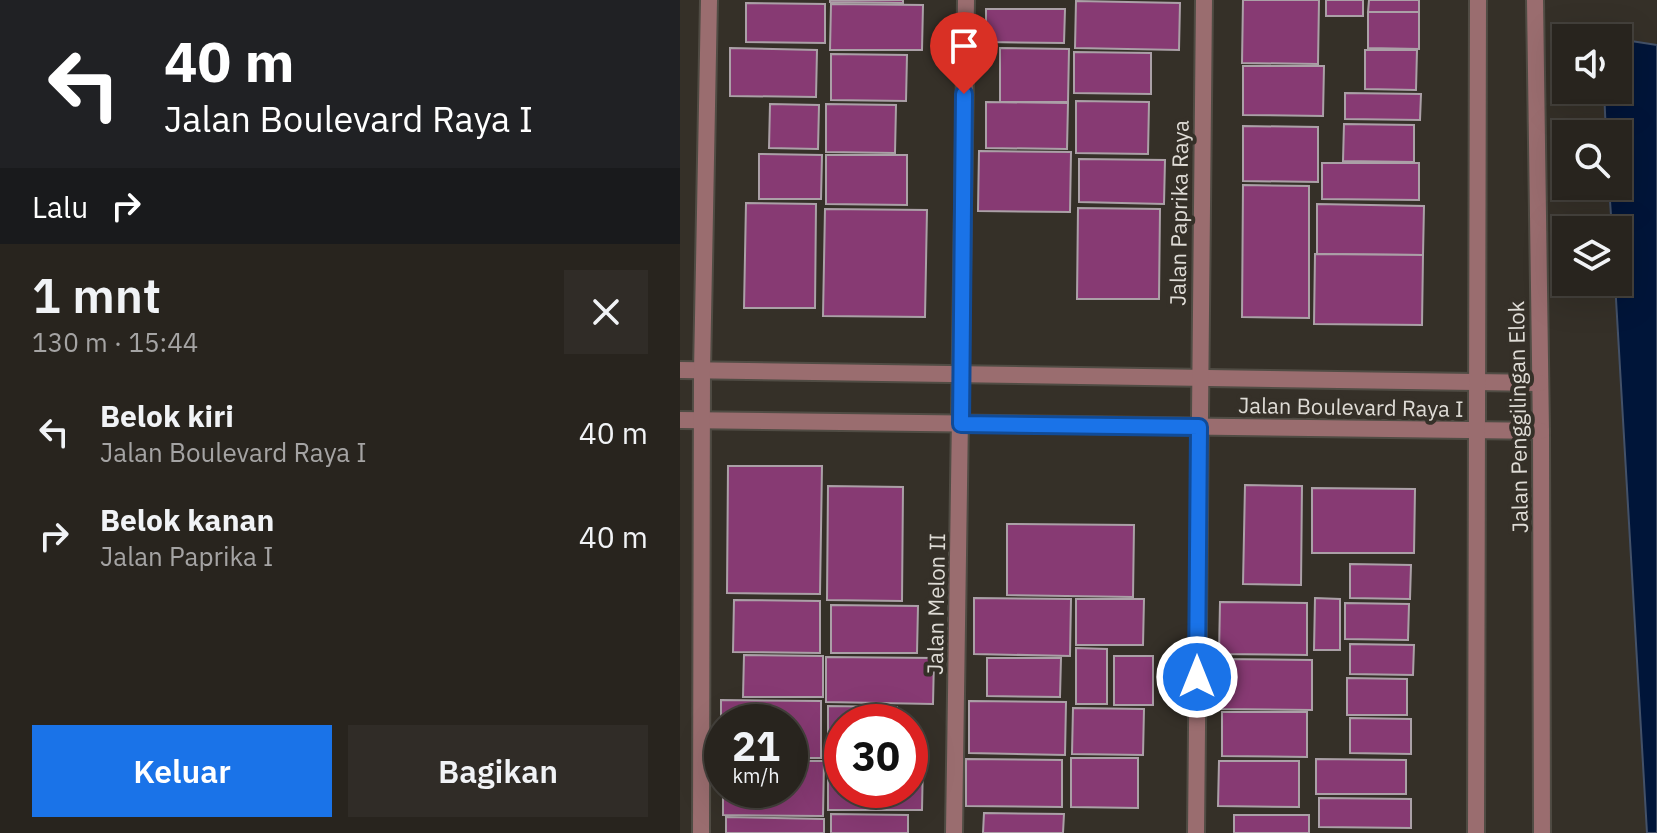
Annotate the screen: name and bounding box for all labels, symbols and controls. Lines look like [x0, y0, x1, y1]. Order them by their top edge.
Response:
pin [930, 12, 998, 94]
icon: arrive [942, 24, 986, 68]
map controls [1552, 24, 1632, 296]
button: sound [1552, 24, 1632, 104]
text: 40 m [164, 25, 294, 97]
icon: left [32, 32, 136, 136]
text: Jalan Boulevard Raya I [164, 95, 533, 142]
street label: Jalan Paprika Raya [1162, 120, 1195, 306]
button: search [1552, 120, 1632, 200]
icon: right [104, 184, 148, 228]
text: Lalu [32, 187, 88, 226]
button: layers [1552, 216, 1632, 296]
text: 1 mnt [32, 264, 161, 326]
button: close [564, 270, 648, 354]
street label: Jalan Penggilingan Elok [1501, 300, 1534, 533]
text: 130 m · 15:44 [32, 325, 198, 359]
street label: Jalan Boulevard Raya I [1238, 390, 1464, 423]
text: Belok kiri [100, 396, 234, 435]
icon: left [32, 410, 76, 454]
text: 40 m [579, 413, 648, 452]
text: Jalan Boulevard Raya I [100, 435, 367, 469]
text: Belok kanan [100, 500, 274, 539]
icon: right [32, 514, 76, 558]
text: 40 m [579, 517, 648, 556]
street label: Jalan Melon II [920, 533, 951, 675]
text: Jalan Paprika I [100, 539, 274, 573]
position arrow [1155, 635, 1239, 719]
speed limit sign: 30 [824, 704, 928, 808]
text: 21 [732, 720, 780, 772]
button: Keluar [32, 725, 332, 817]
button: Bagikan [348, 725, 648, 817]
text: km/h [732, 762, 780, 789]

